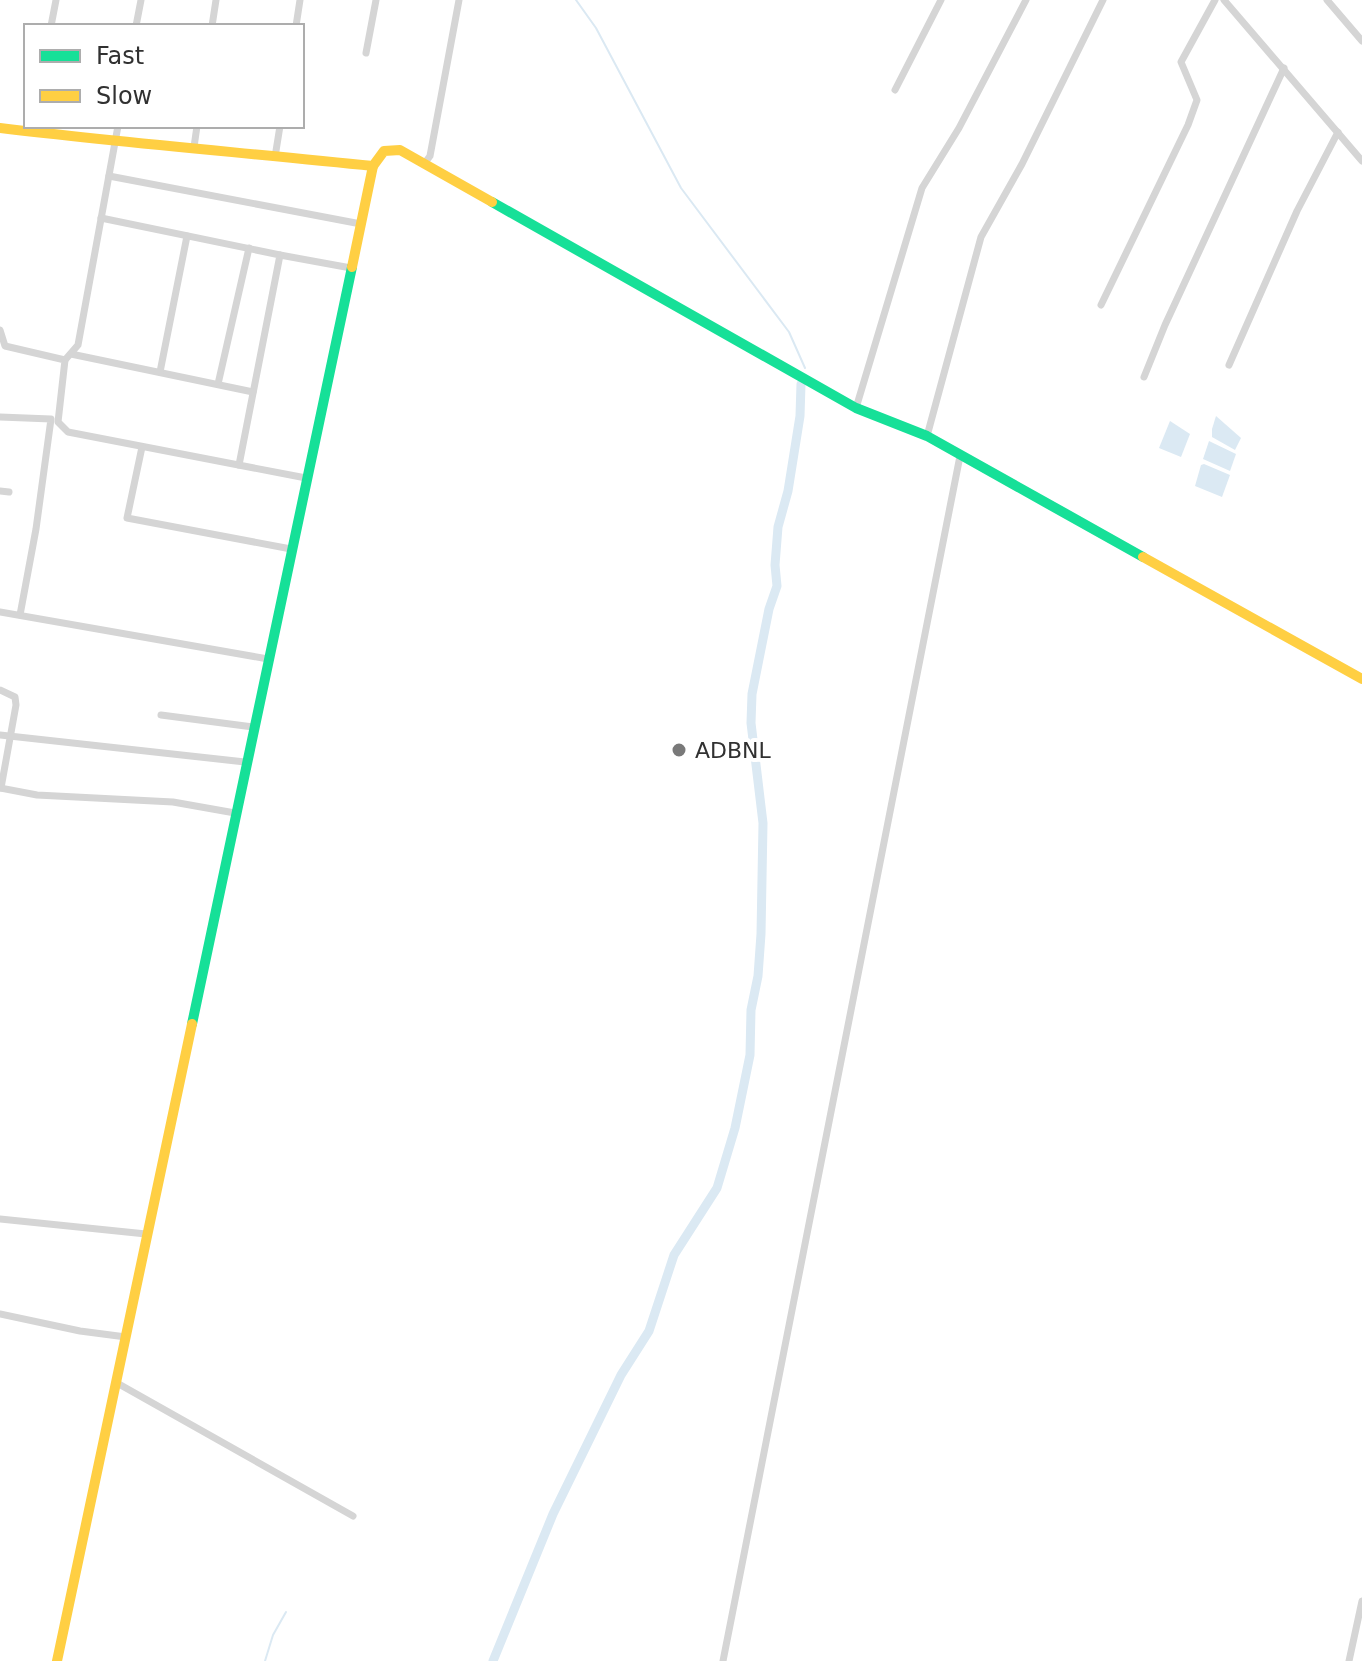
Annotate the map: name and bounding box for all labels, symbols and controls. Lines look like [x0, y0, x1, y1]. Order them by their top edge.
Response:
legend [24, 24, 304, 128]
text: Fast [96, 42, 144, 70]
text: Slow [96, 82, 152, 110]
place label: ADBNL [695, 738, 772, 763]
marker: ADBNL [670, 741, 688, 759]

